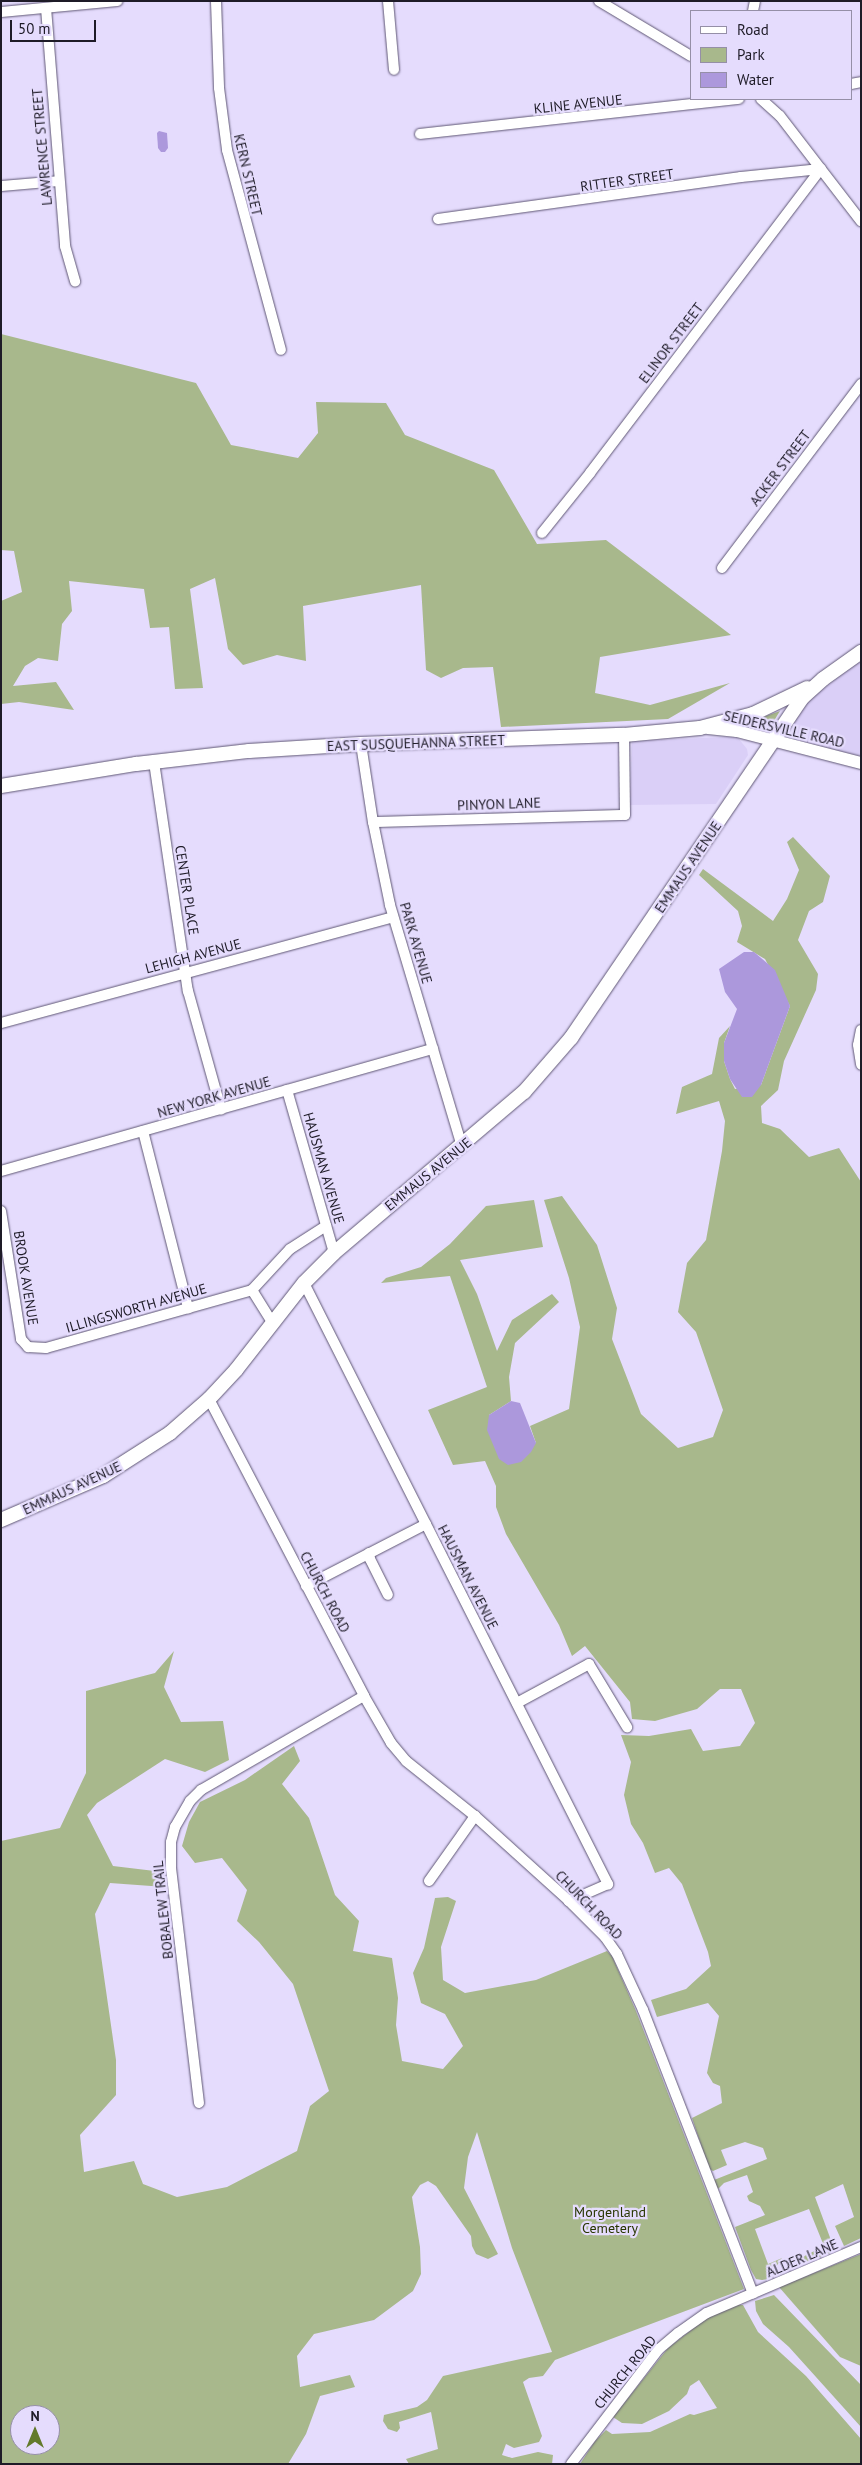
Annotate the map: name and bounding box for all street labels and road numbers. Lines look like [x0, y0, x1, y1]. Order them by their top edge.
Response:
street label: LAWRENCE STREET [29, 88, 55, 206]
street label: KLINE AVENUE [533, 91, 623, 117]
street label: KERN STREET [230, 132, 266, 218]
street label: RITTER STREET [579, 165, 675, 195]
street label: ELINOR STREET [635, 300, 707, 386]
street label: ACKER STREET [746, 427, 814, 509]
street label: SEIDERSVILLE ROAD [722, 707, 846, 751]
street label: EAST SUSQUEHANNA STREET [326, 731, 506, 755]
street label: PINYON LANE [457, 794, 541, 814]
street label: EMMAUS AVENUE [651, 818, 725, 916]
street label: CENTER PLACE [172, 844, 202, 936]
street label: PARK AVENUE [396, 900, 436, 986]
street label: LEHIGH AVENUE [143, 935, 243, 977]
street label: NEW YORK AVENUE [155, 1073, 273, 1121]
street label: HAUSMAN AVENUE [300, 1110, 348, 1226]
street label: EMMAUS AVENUE [381, 1134, 475, 1214]
street label: BROOK AVENUE [10, 1229, 42, 1327]
street label: ILLINGSWORTH AVENUE [63, 1280, 209, 1336]
street label: EMMAUS AVENUE [20, 1458, 124, 1518]
street label: HAUSMAN AVENUE [434, 1522, 502, 1632]
street label: CHURCH ROAD [297, 1548, 353, 1636]
street label: BOBALEW TRAIL [149, 1860, 177, 1960]
street label: CHURCH ROAD [552, 1867, 626, 1943]
street label: ALDER LANE [763, 2235, 841, 2281]
street label: CHURCH ROAD [590, 2332, 660, 2412]

